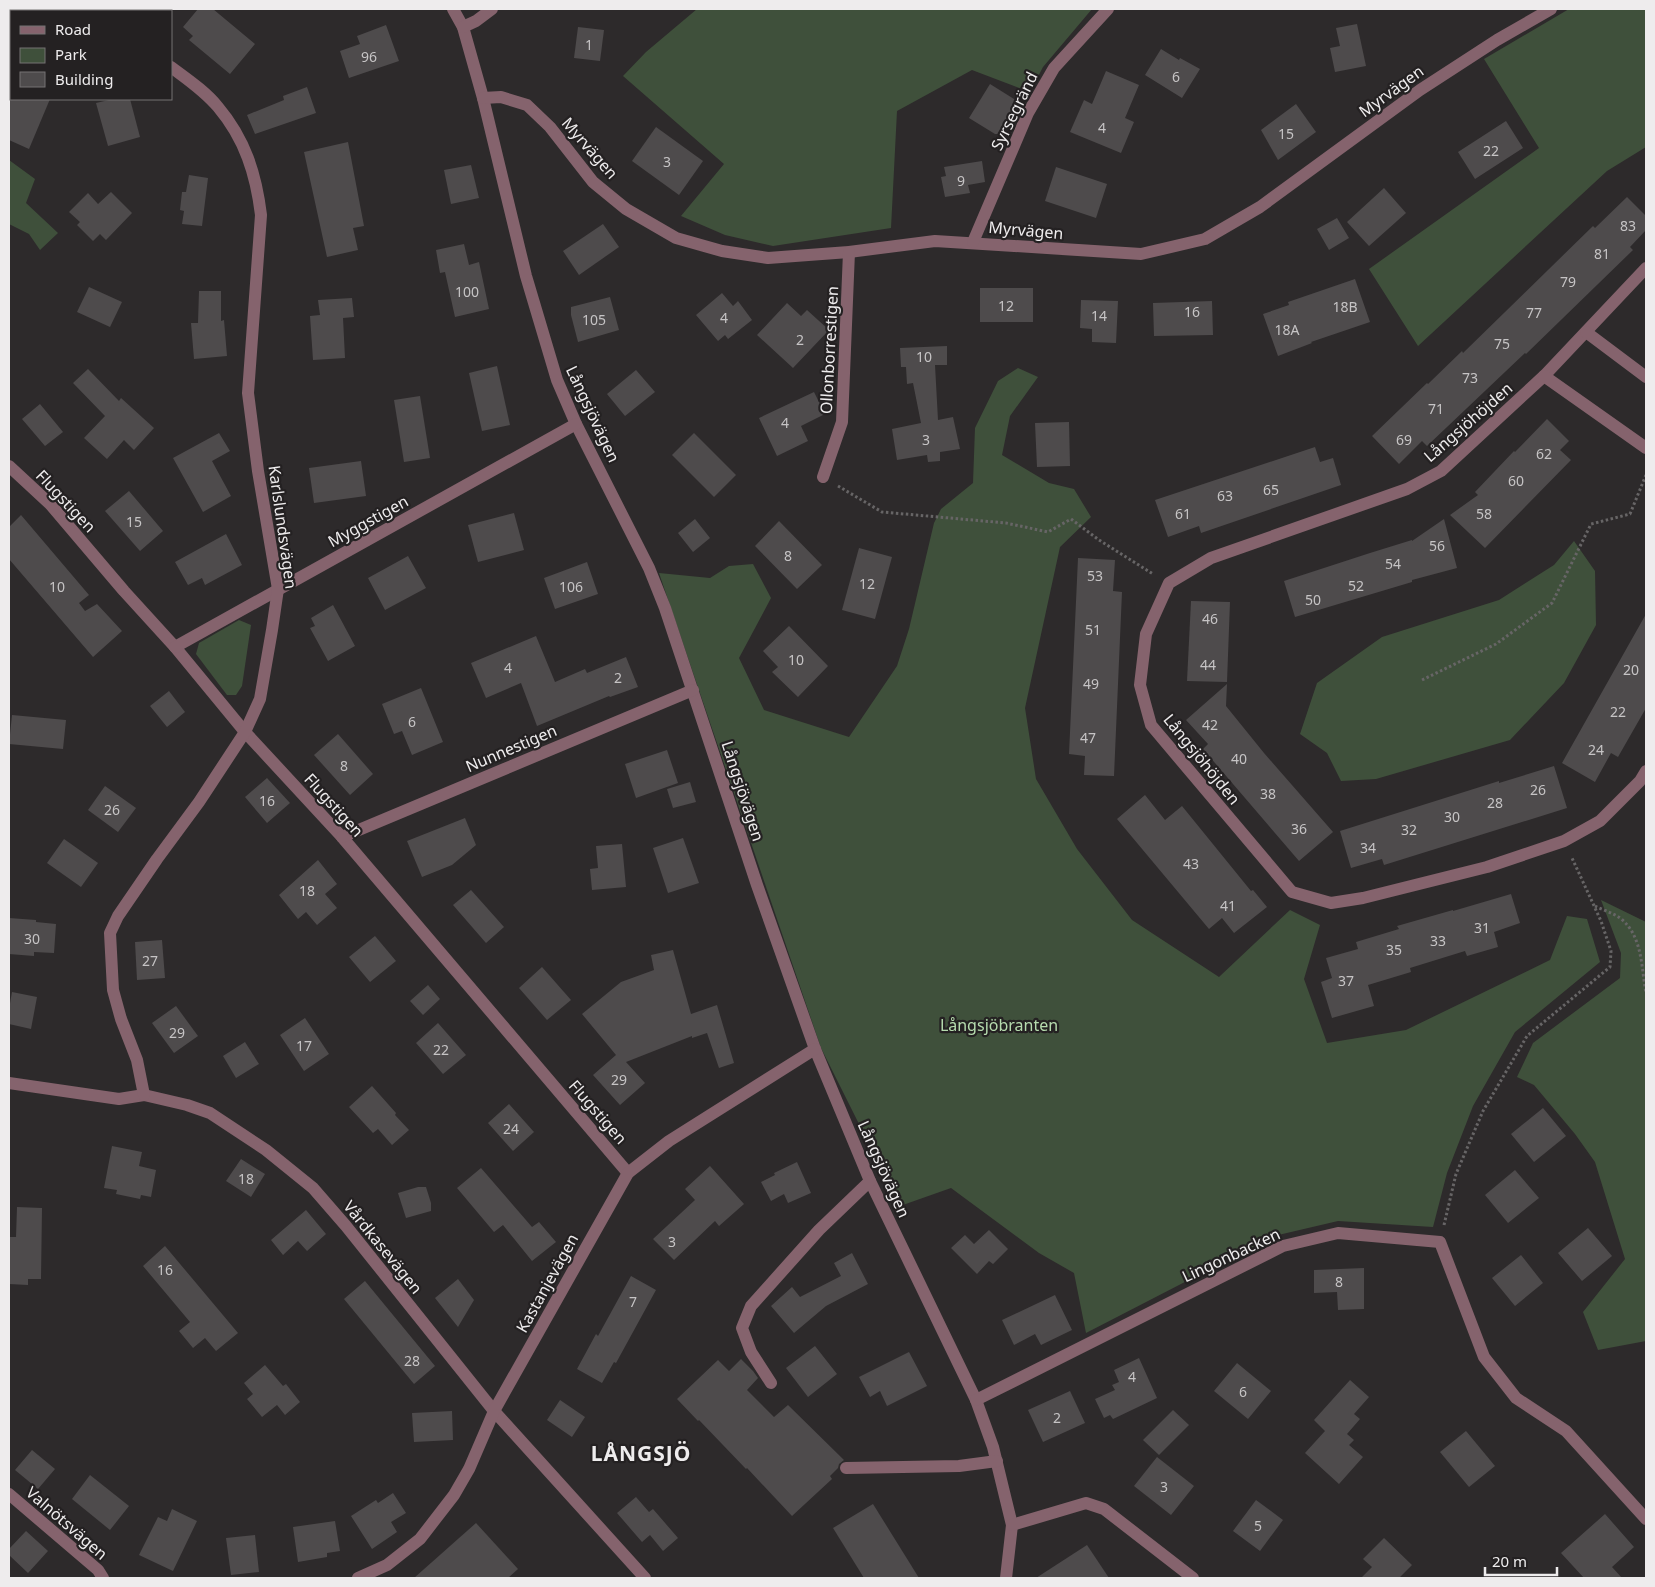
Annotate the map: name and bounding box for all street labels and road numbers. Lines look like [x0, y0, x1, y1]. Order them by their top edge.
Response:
street label: Myrvägen [1354, 60, 1428, 122]
street label: Syrsegränd [985, 68, 1043, 154]
street label: Myrvägen [557, 112, 623, 184]
street label: Myrvägen [988, 216, 1064, 244]
street label: Ollonborrestigen [815, 285, 843, 415]
street label: Långsjövägen [561, 362, 625, 466]
street label: Långsjöhöjden [1419, 377, 1517, 467]
street label: Karlslundsvägen [263, 464, 303, 590]
street label: Flugstigen [31, 465, 101, 537]
street label: Myggstigen [324, 490, 412, 552]
street label: Långsjöhöjden [1159, 709, 1245, 809]
street label: Nunnestigen [462, 719, 560, 777]
street label: Långsjövägen [716, 738, 770, 844]
street label: Flugstigen [300, 768, 368, 842]
street label: Flugstigen [564, 1075, 632, 1149]
street label: Långsjövägen [853, 1117, 915, 1221]
street label: Vårdkasevägen [339, 1196, 427, 1298]
street label: Lingonbacken [1178, 1223, 1284, 1287]
street label: Kastanjevägen [511, 1230, 583, 1336]
street label: Valnötsvägen [22, 1481, 112, 1565]

